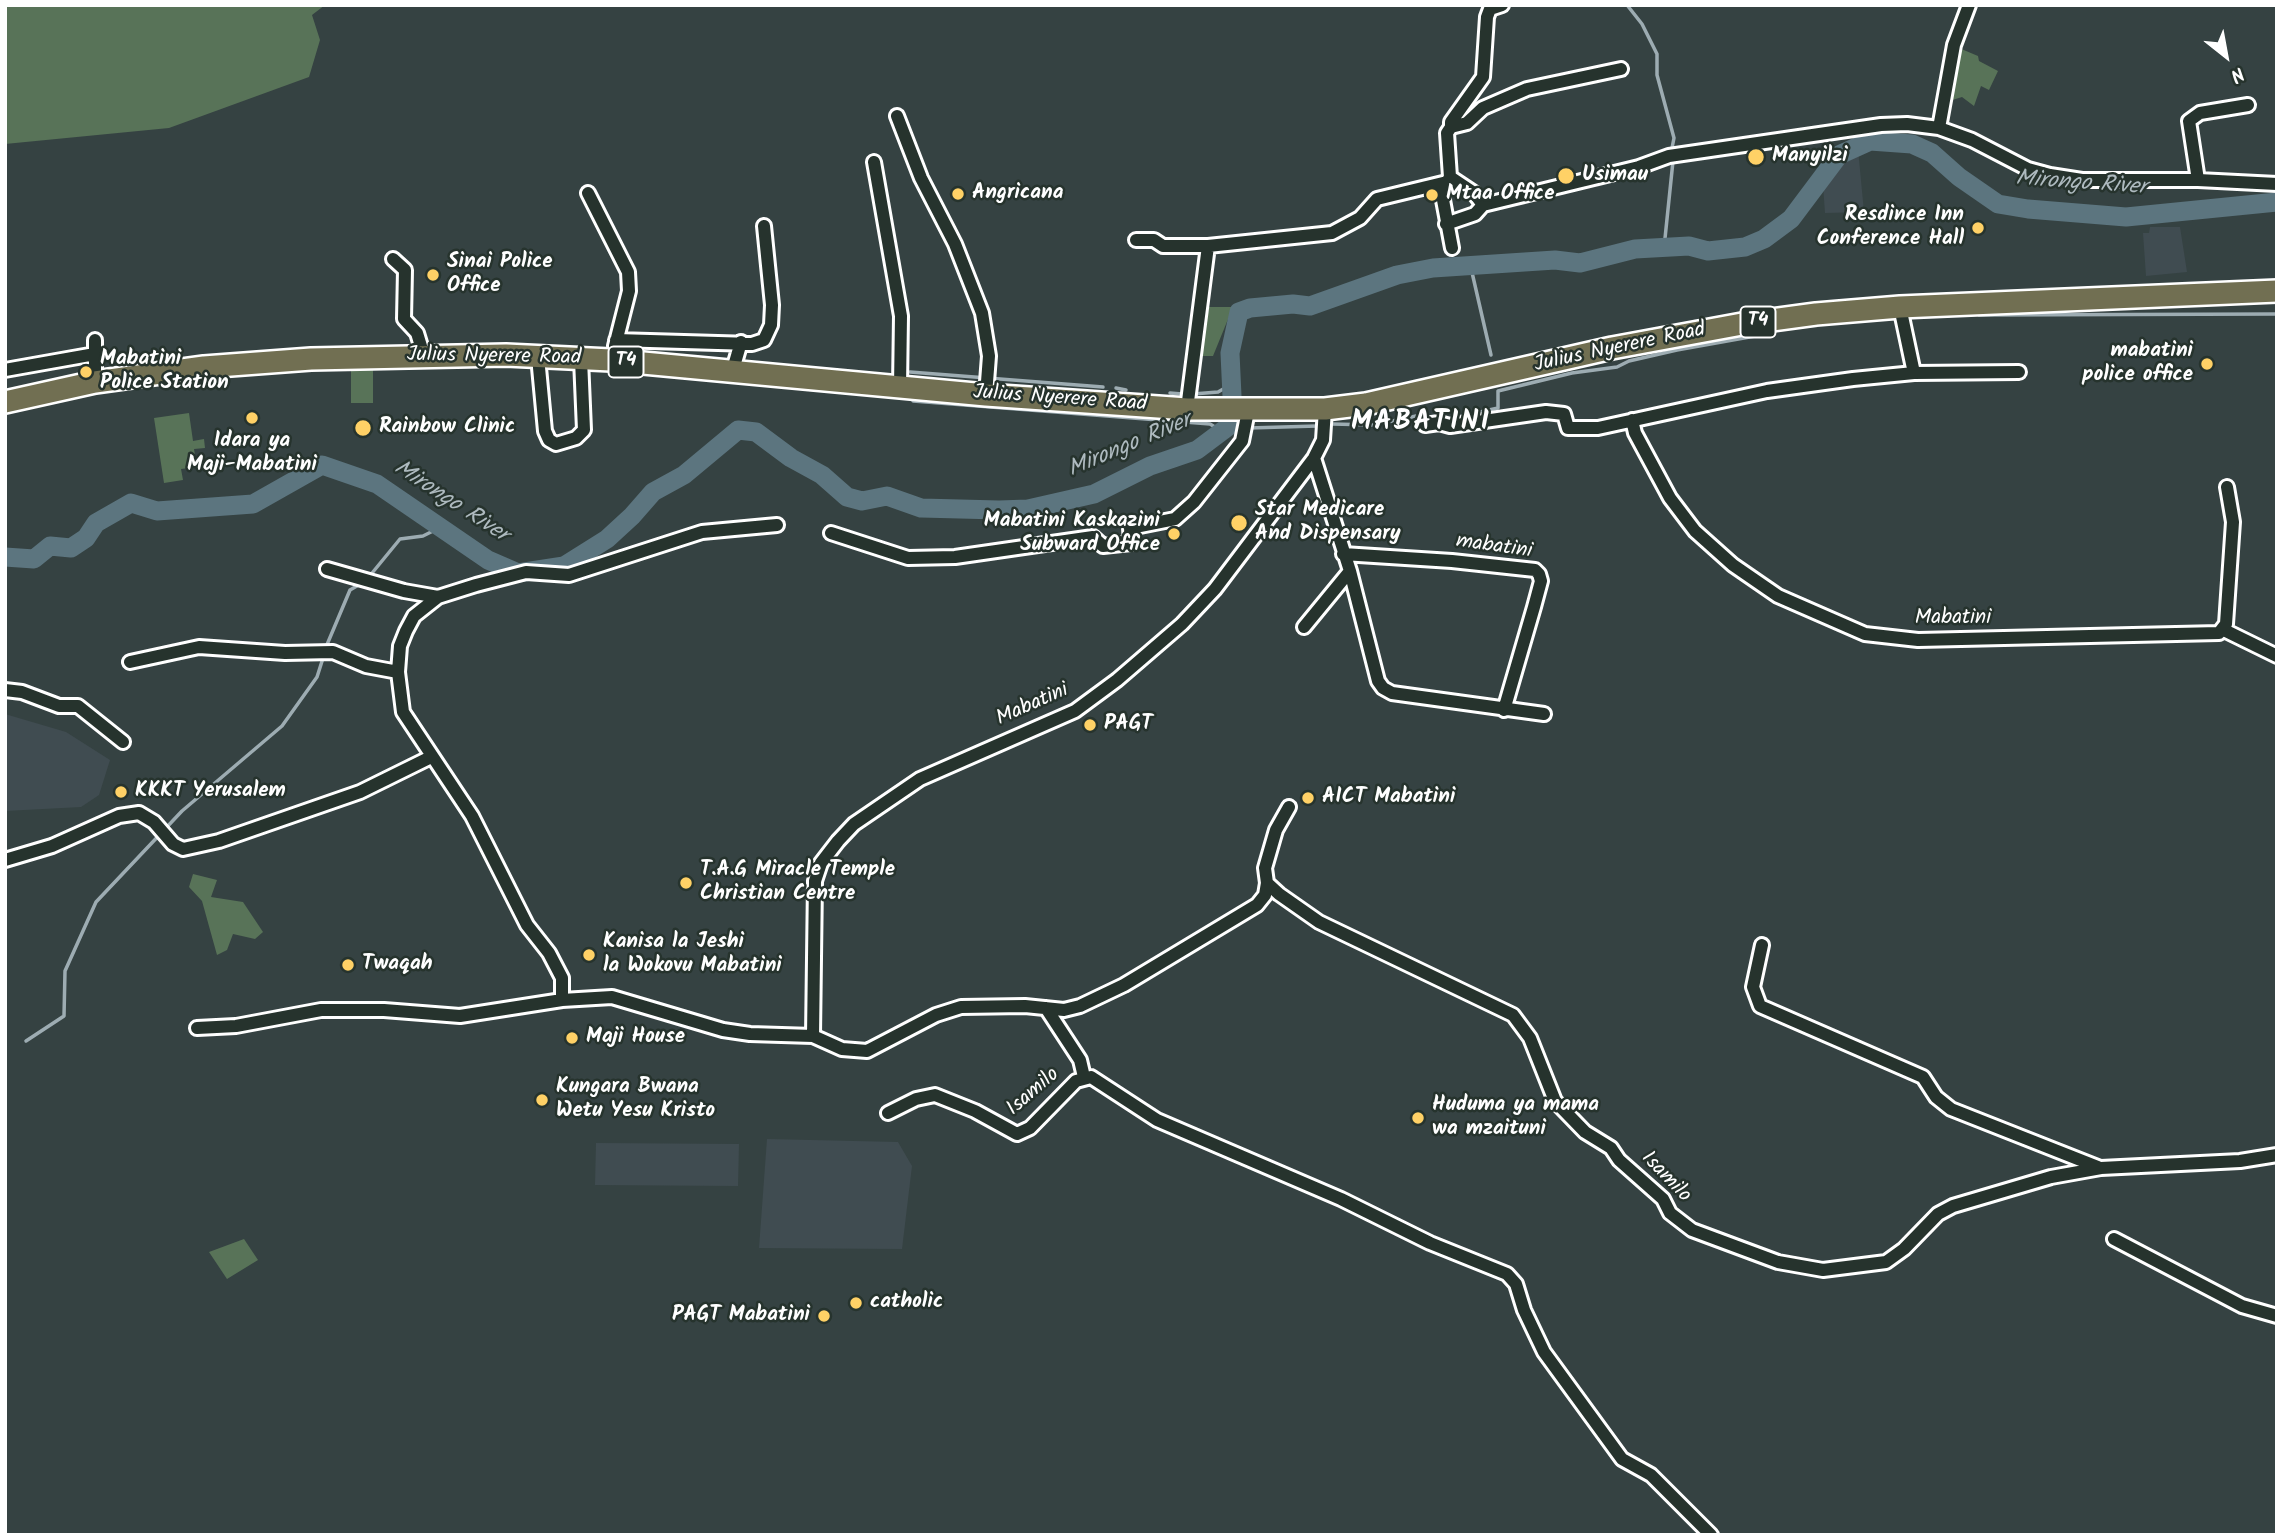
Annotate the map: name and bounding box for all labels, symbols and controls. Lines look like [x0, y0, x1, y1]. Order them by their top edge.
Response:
north arrow [2191, 21, 2261, 91]
text: N [2224, 58, 2250, 90]
place label: Manyilzi [1772, 144, 1848, 170]
marker: Manyilzi [1746, 147, 1766, 167]
place label: Usimau [1582, 163, 1648, 189]
marker: Usimau [1556, 166, 1576, 186]
water label: Mirongo River [2015, 167, 2147, 203]
place label: Angricana [972, 181, 1063, 207]
place label: Mtaa Office [1446, 182, 1554, 208]
marker: Angricana [950, 186, 966, 202]
marker: Mtaa Office [1424, 187, 1440, 203]
place label: Resdince Inn Conference Hall [1817, 203, 1964, 253]
marker: Resdince Inn Conference Hall [1970, 220, 1986, 236]
place label: Sinai Police Office [447, 250, 553, 300]
marker: Sinai Police Office [425, 267, 441, 283]
road number: T4 [1740, 306, 1776, 338]
street label: Julius Nyerere Road [1532, 319, 1708, 379]
place label: mabatini police office [2082, 339, 2193, 389]
street label: Julius Nyerere Road [407, 344, 581, 372]
road number: T4 [608, 346, 644, 378]
place label: Mabatini Police Station [100, 347, 229, 397]
marker: mabatini police office [2199, 356, 2215, 372]
marker: Mabatini Police Station [78, 364, 94, 380]
street label: Julius Nyerere Road [972, 381, 1148, 419]
district label: MABATINI [1352, 407, 1490, 441]
water label: Mirongo River [1064, 409, 1196, 485]
marker: Idara ya Maji-Mabatini [244, 410, 260, 426]
place label: Rainbow Clinic [379, 415, 515, 441]
marker: Rainbow Clinic [353, 418, 373, 438]
place label: Idara ya Maji-Mabatini [187, 429, 317, 479]
water label: Mirongo River [388, 456, 512, 550]
place label: Star Medicare And Dispensary [1255, 498, 1401, 548]
place label: Mabatini Kaskazini Subward Office [984, 509, 1160, 559]
marker: Star Medicare And Dispensary [1229, 513, 1249, 533]
marker: Mabatini Kaskazini Subward Office [1166, 526, 1182, 542]
street label: mabatini [1454, 530, 1534, 566]
street label: Mabatini [1915, 606, 1991, 632]
street label: Mabatini [993, 679, 1073, 733]
place label: PAGT [1104, 712, 1153, 738]
marker: PAGT [1082, 717, 1098, 733]
place label: KKKT Yerusalem [135, 779, 286, 805]
marker: KKKT Yerusalem [113, 784, 129, 800]
place label: AICT Mabatini [1322, 785, 1455, 811]
marker: AICT Mabatini [1300, 790, 1316, 806]
place label: T.A.G Miracle Temple Christian Centre [700, 858, 895, 908]
marker: T.A.G Miracle Temple Christian Centre [678, 875, 694, 891]
place label: Kanisa la Jeshi la Wokovu Mabatini [603, 930, 782, 980]
marker: Kanisa la Jeshi la Wokovu Mabatini [581, 947, 597, 963]
place label: Twaqah [362, 952, 432, 978]
marker: Twaqah [340, 957, 356, 973]
place label: Maji House [586, 1025, 685, 1051]
marker: Maji House [564, 1030, 580, 1046]
street label: Isamilo [1002, 1063, 1066, 1123]
place label: Kungara Bwana Wetu Yesu Kristo [556, 1075, 715, 1125]
marker: Kungara Bwana Wetu Yesu Kristo [534, 1092, 550, 1108]
place label: Huduma ya mama wa mzaituni [1432, 1093, 1599, 1143]
marker: Huduma ya mama wa mzaituni [1410, 1110, 1426, 1126]
street label: Isamilo [1635, 1147, 1695, 1209]
place label: catholic [870, 1290, 943, 1316]
marker: catholic [848, 1295, 864, 1311]
place label: PAGT Mabatini [672, 1303, 810, 1329]
marker: PAGT Mabatini [816, 1308, 832, 1324]

